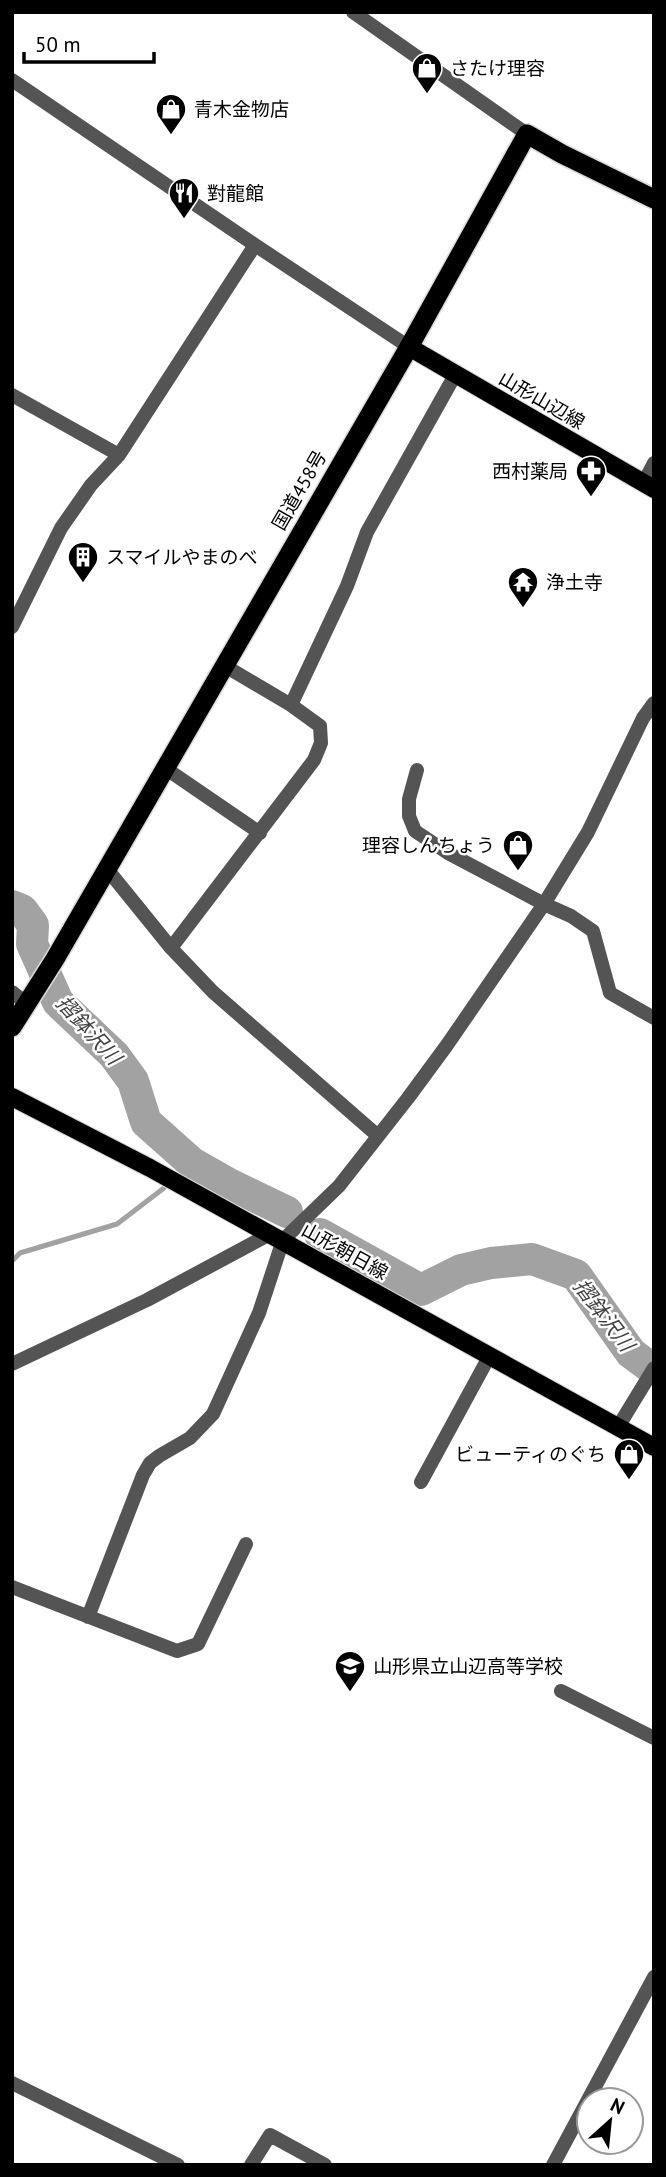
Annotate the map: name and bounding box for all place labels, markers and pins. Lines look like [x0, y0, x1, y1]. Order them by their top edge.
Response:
shop icon: さたけ理容 [410, 51, 444, 95]
place label: さたけ理容 [450, 56, 545, 80]
shop icon: 青木金物店 [154, 92, 188, 136]
place label: 青木金物店 [194, 97, 289, 121]
restaurant icon: 對龍館 [167, 176, 201, 220]
place label: 對龍館 [207, 181, 264, 205]
pharmacy icon: 西村薬局 [574, 454, 608, 498]
place label: 西村薬局 [492, 459, 568, 483]
building icon: スマイルやまのべ [66, 540, 100, 584]
place label: スマイルやまのべ [106, 545, 257, 569]
temple icon: 浄土寺 [506, 565, 540, 609]
place label: 浄土寺 [546, 570, 603, 594]
shop icon: 理容しんちょう [501, 828, 535, 872]
place label: 理容しんちょう [362, 833, 495, 857]
shop icon: ビューティのぐち [612, 1437, 646, 1481]
place label: ビューティのぐち [455, 1442, 606, 1466]
school or university icon: 山形県立山辺高等学校 [333, 1649, 367, 1693]
place label: 山形県立山辺高等学校 [373, 1654, 563, 1678]

